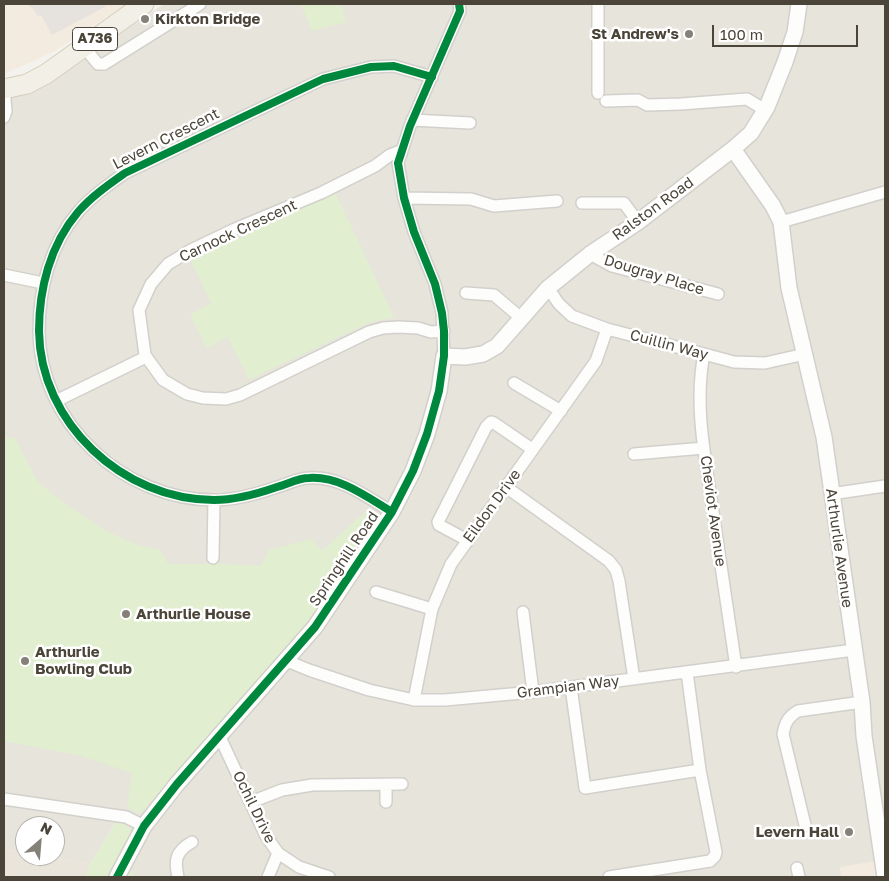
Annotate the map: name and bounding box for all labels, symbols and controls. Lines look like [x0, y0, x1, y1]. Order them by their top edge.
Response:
place label: Kirkton Bridge [155, 10, 260, 28]
marker: Kirkton Bridge [139, 13, 151, 25]
scale bar [714, 15, 860, 47]
place label: St Andrew's [591, 25, 679, 43]
text: 100 m [720, 25, 763, 43]
road number: A736 [72, 28, 118, 50]
marker: St Andrew's [683, 28, 695, 40]
street label: Levern Crescent [110, 104, 222, 174]
street label: Ralston Road [609, 174, 697, 244]
street label: Carnock Crescent [176, 196, 300, 266]
street label: Dougray Place [602, 251, 706, 299]
street label: Cuillin Way [628, 326, 710, 364]
street label: Cheviot Avenue [696, 454, 730, 568]
street label: Eildon Drive [459, 466, 525, 546]
street label: Arthurlie Avenue [822, 487, 856, 609]
street label: Springhill Road [306, 508, 382, 610]
place label: Arthurlie House [136, 605, 251, 623]
marker: Arthurlie House [120, 608, 132, 620]
place label: Arthurlie Bowling Club [35, 643, 132, 678]
marker: Arthurlie Bowling Club [19, 655, 31, 667]
street label: Grampian Way [516, 672, 620, 702]
street label: Ochil Drive [229, 768, 279, 846]
north arrow [15, 816, 65, 866]
text: N [38, 818, 55, 838]
place label: Levern Hall [756, 823, 839, 841]
marker: Levern Hall [843, 826, 855, 838]

